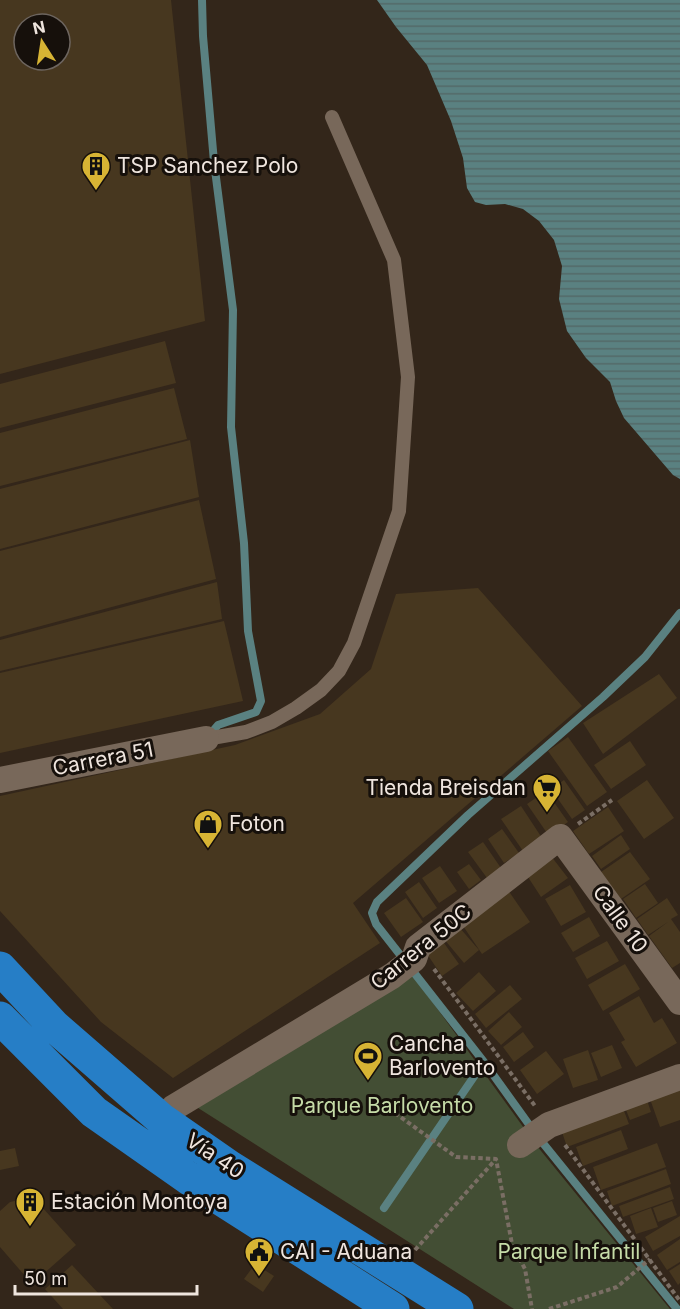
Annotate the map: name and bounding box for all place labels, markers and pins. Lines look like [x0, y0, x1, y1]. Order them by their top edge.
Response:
building icon: TSP Sanchez Polo [80, 150, 112, 192]
place label: TSP Sanchez Polo [117, 153, 298, 178]
supermarket icon: Tienda Breisdan [531, 772, 563, 814]
place label: Tienda Breisdan [365, 775, 526, 800]
shop icon: Foton [192, 808, 224, 850]
place label: Foton [229, 811, 285, 836]
place label: Cancha Barlovento [389, 1031, 495, 1080]
sports icon: Cancha Barlovento [352, 1040, 384, 1082]
building icon: Estación Montoya [14, 1186, 46, 1228]
place label: Estación Montoya [51, 1189, 228, 1214]
public building icon: CAI - Aduana [243, 1236, 275, 1278]
place label: CAI - Aduana [280, 1239, 412, 1264]

